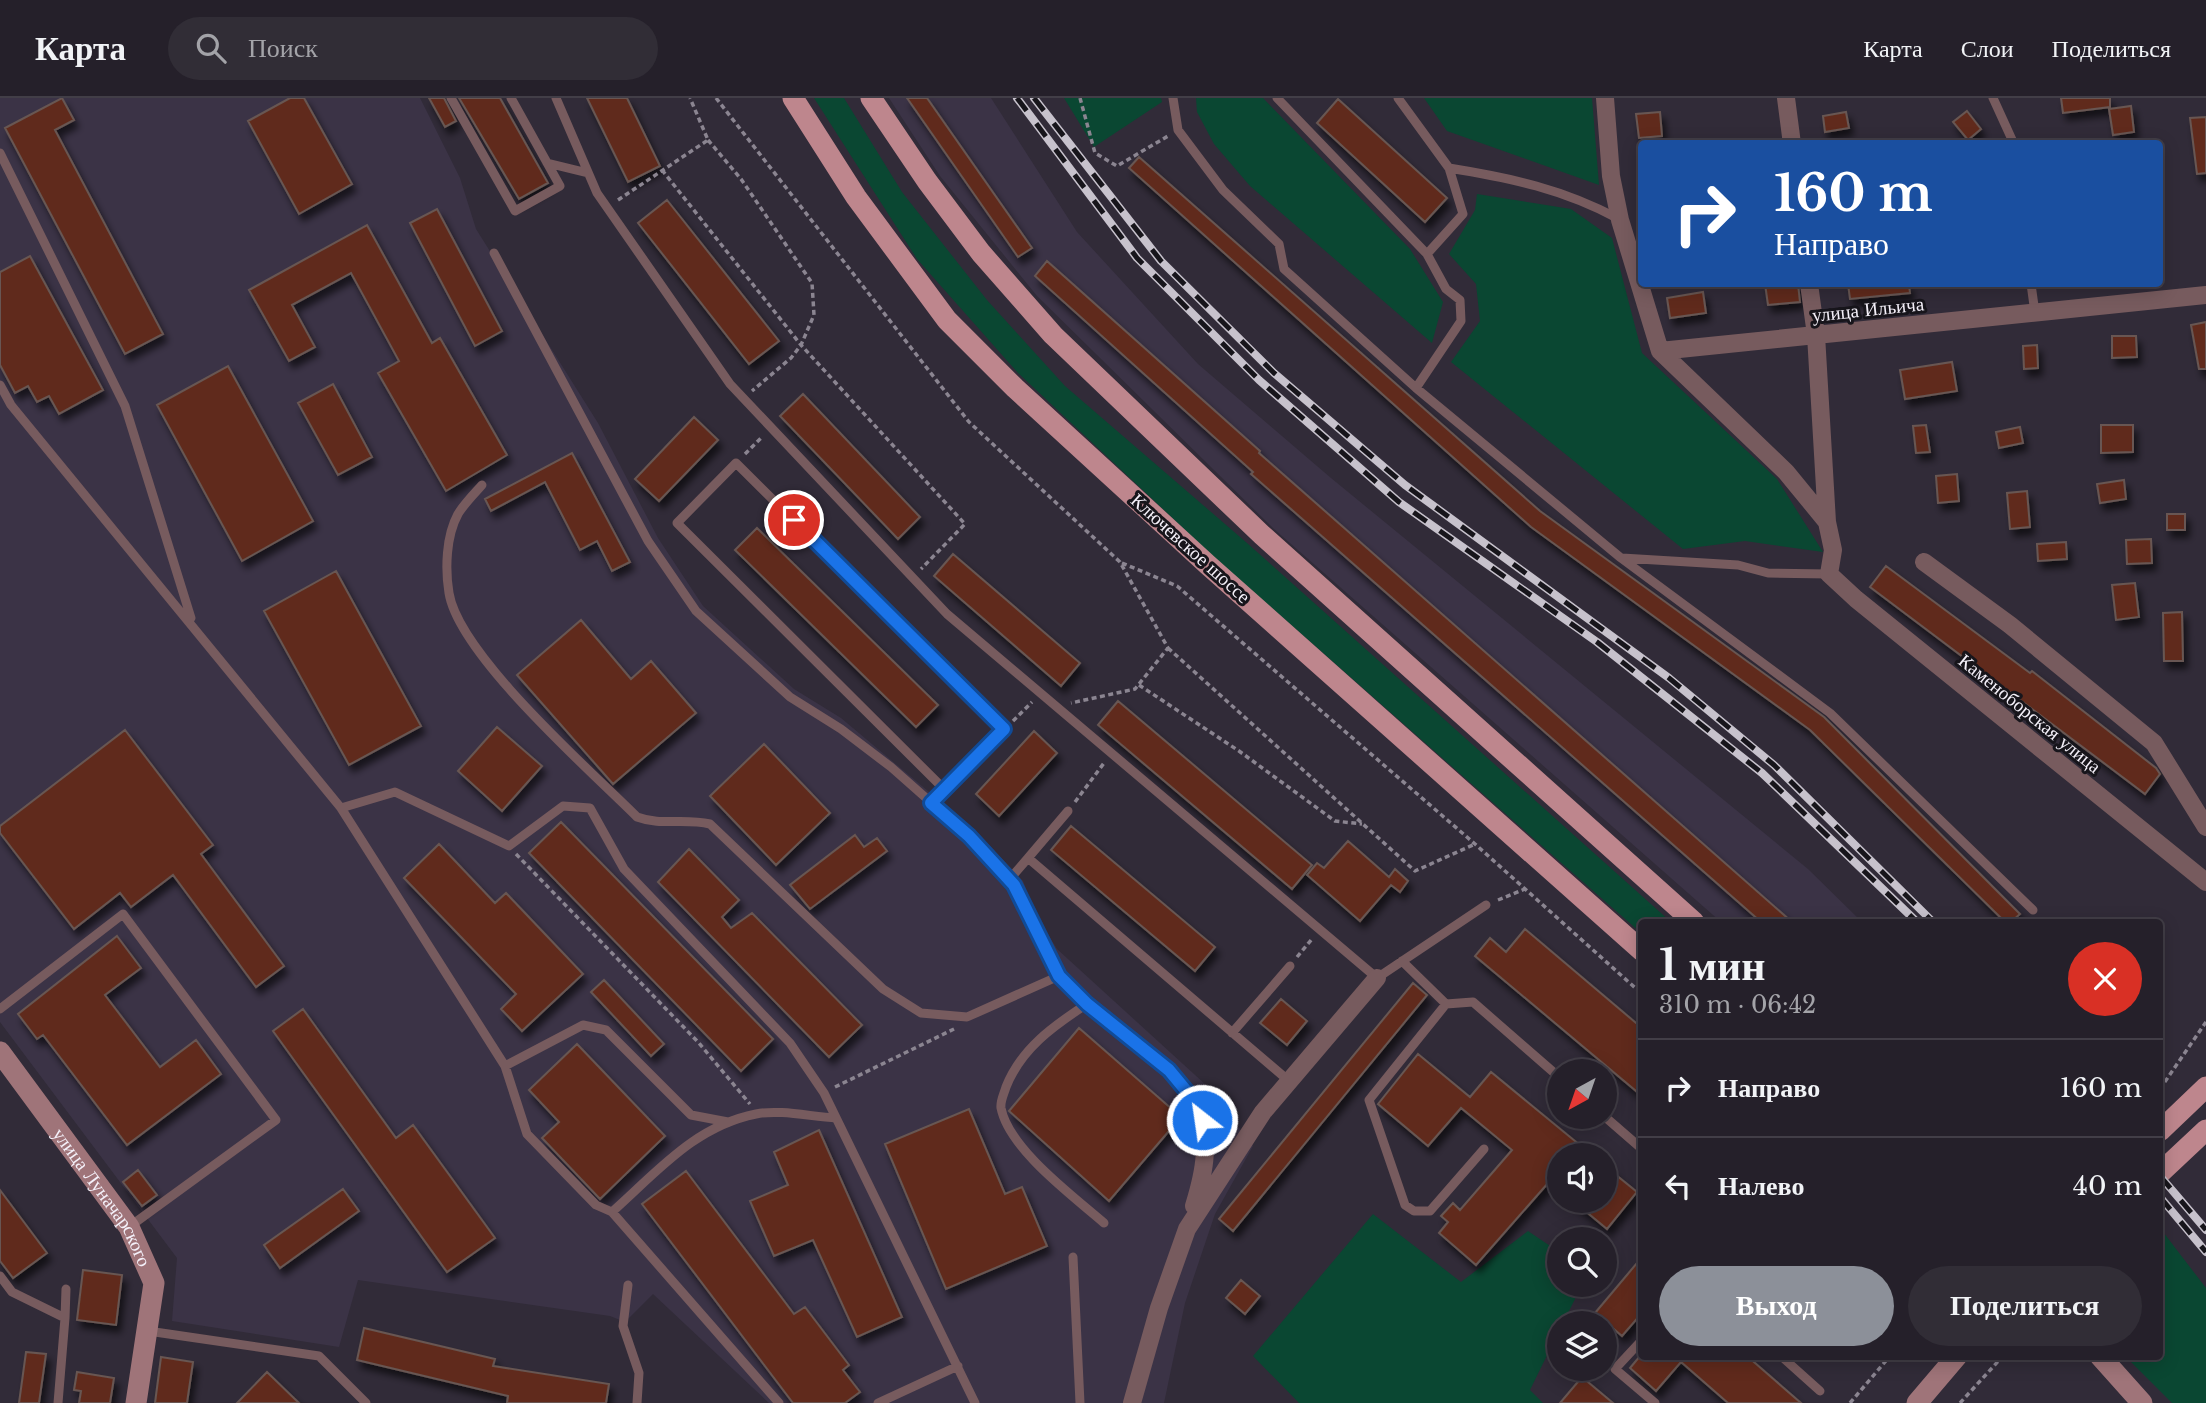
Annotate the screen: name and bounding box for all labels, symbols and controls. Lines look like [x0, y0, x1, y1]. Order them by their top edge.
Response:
search box [168, 17, 658, 80]
text: Карта [35, 28, 126, 69]
icon: search [192, 29, 230, 67]
text: Поиск [248, 32, 318, 64]
text: Карта [1863, 34, 1923, 63]
text: Слои [1961, 34, 2014, 63]
text: Поделиться [2052, 34, 2171, 63]
text: 160 m [1774, 163, 1933, 224]
icon: right [1659, 168, 1750, 259]
text: Направо [1774, 224, 1889, 264]
street label: улица Ильича [1811, 292, 1926, 327]
street label: Ключевское шоссе [1126, 489, 1255, 608]
pin [764, 490, 824, 550]
icon: arrive [775, 501, 813, 539]
street label: Каменоборская улица [1954, 649, 2106, 778]
text: 1 мин [1659, 939, 1766, 991]
button: close [2068, 942, 2142, 1016]
text: 310 m · 06:42 [1659, 991, 1816, 1019]
north arrow [1547, 1059, 1617, 1129]
map controls [1547, 1059, 1617, 1381]
icon: right [1659, 1069, 1697, 1107]
text: Направо [1718, 1072, 1820, 1104]
text: 160 m [2060, 1072, 2142, 1104]
position arrow [1165, 1083, 1239, 1157]
street label: улица Луначарского [48, 1123, 156, 1270]
button: sound [1547, 1143, 1617, 1213]
icon: left [1659, 1167, 1697, 1205]
text: Налево [1718, 1170, 1804, 1202]
text: 40 m [2073, 1170, 2142, 1202]
button: search [1547, 1227, 1617, 1297]
button: Выход [1659, 1266, 1894, 1346]
button: Поделиться [1908, 1266, 2142, 1346]
button: layers [1547, 1311, 1617, 1381]

